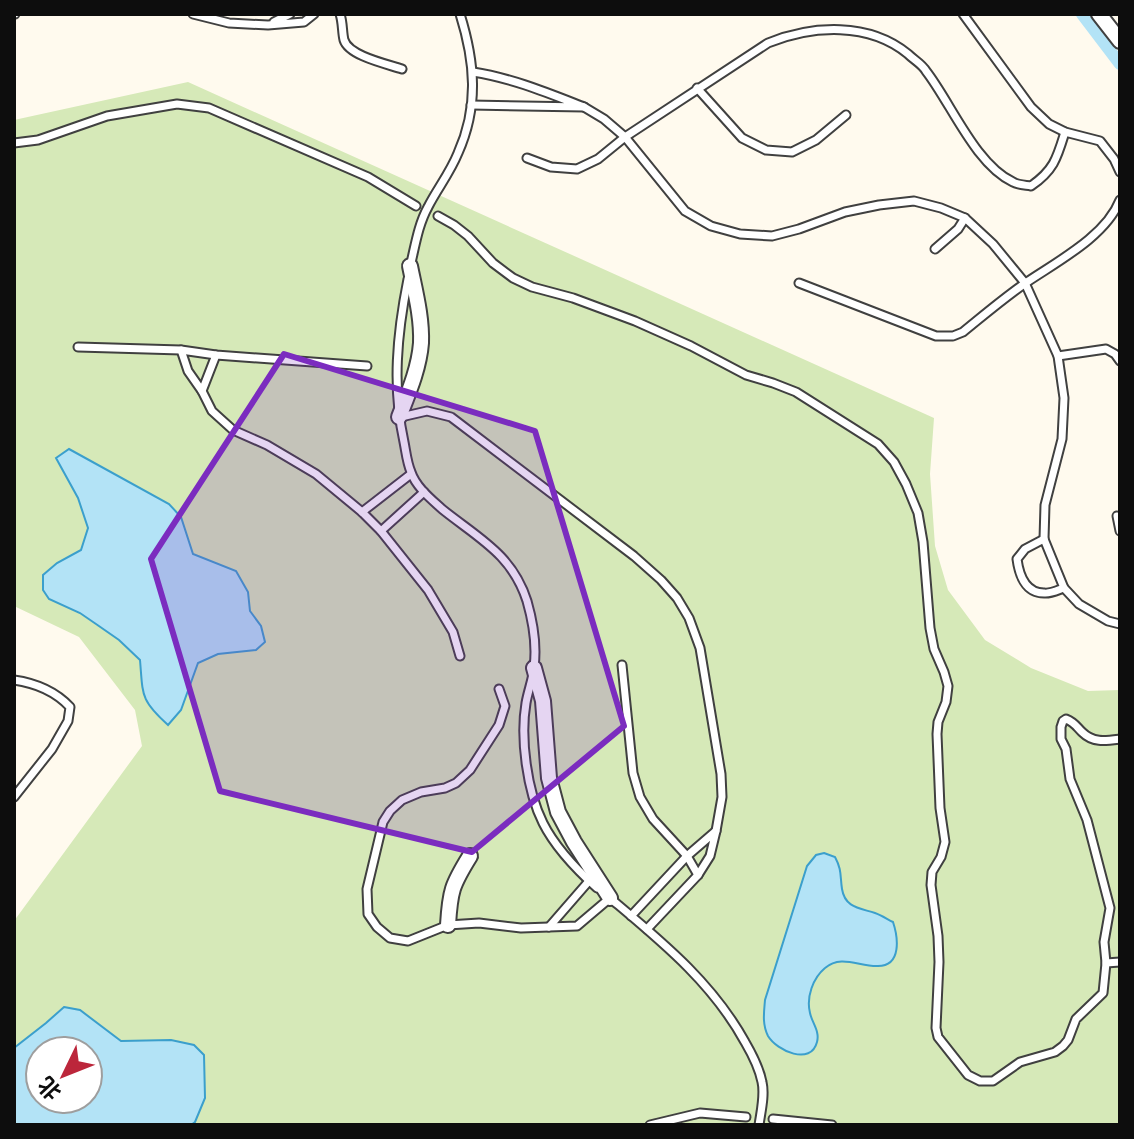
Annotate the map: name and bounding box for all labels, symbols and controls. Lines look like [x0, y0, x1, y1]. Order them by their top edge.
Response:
north arrow [24, 1035, 104, 1115]
text: 北 [32, 1071, 67, 1106]

